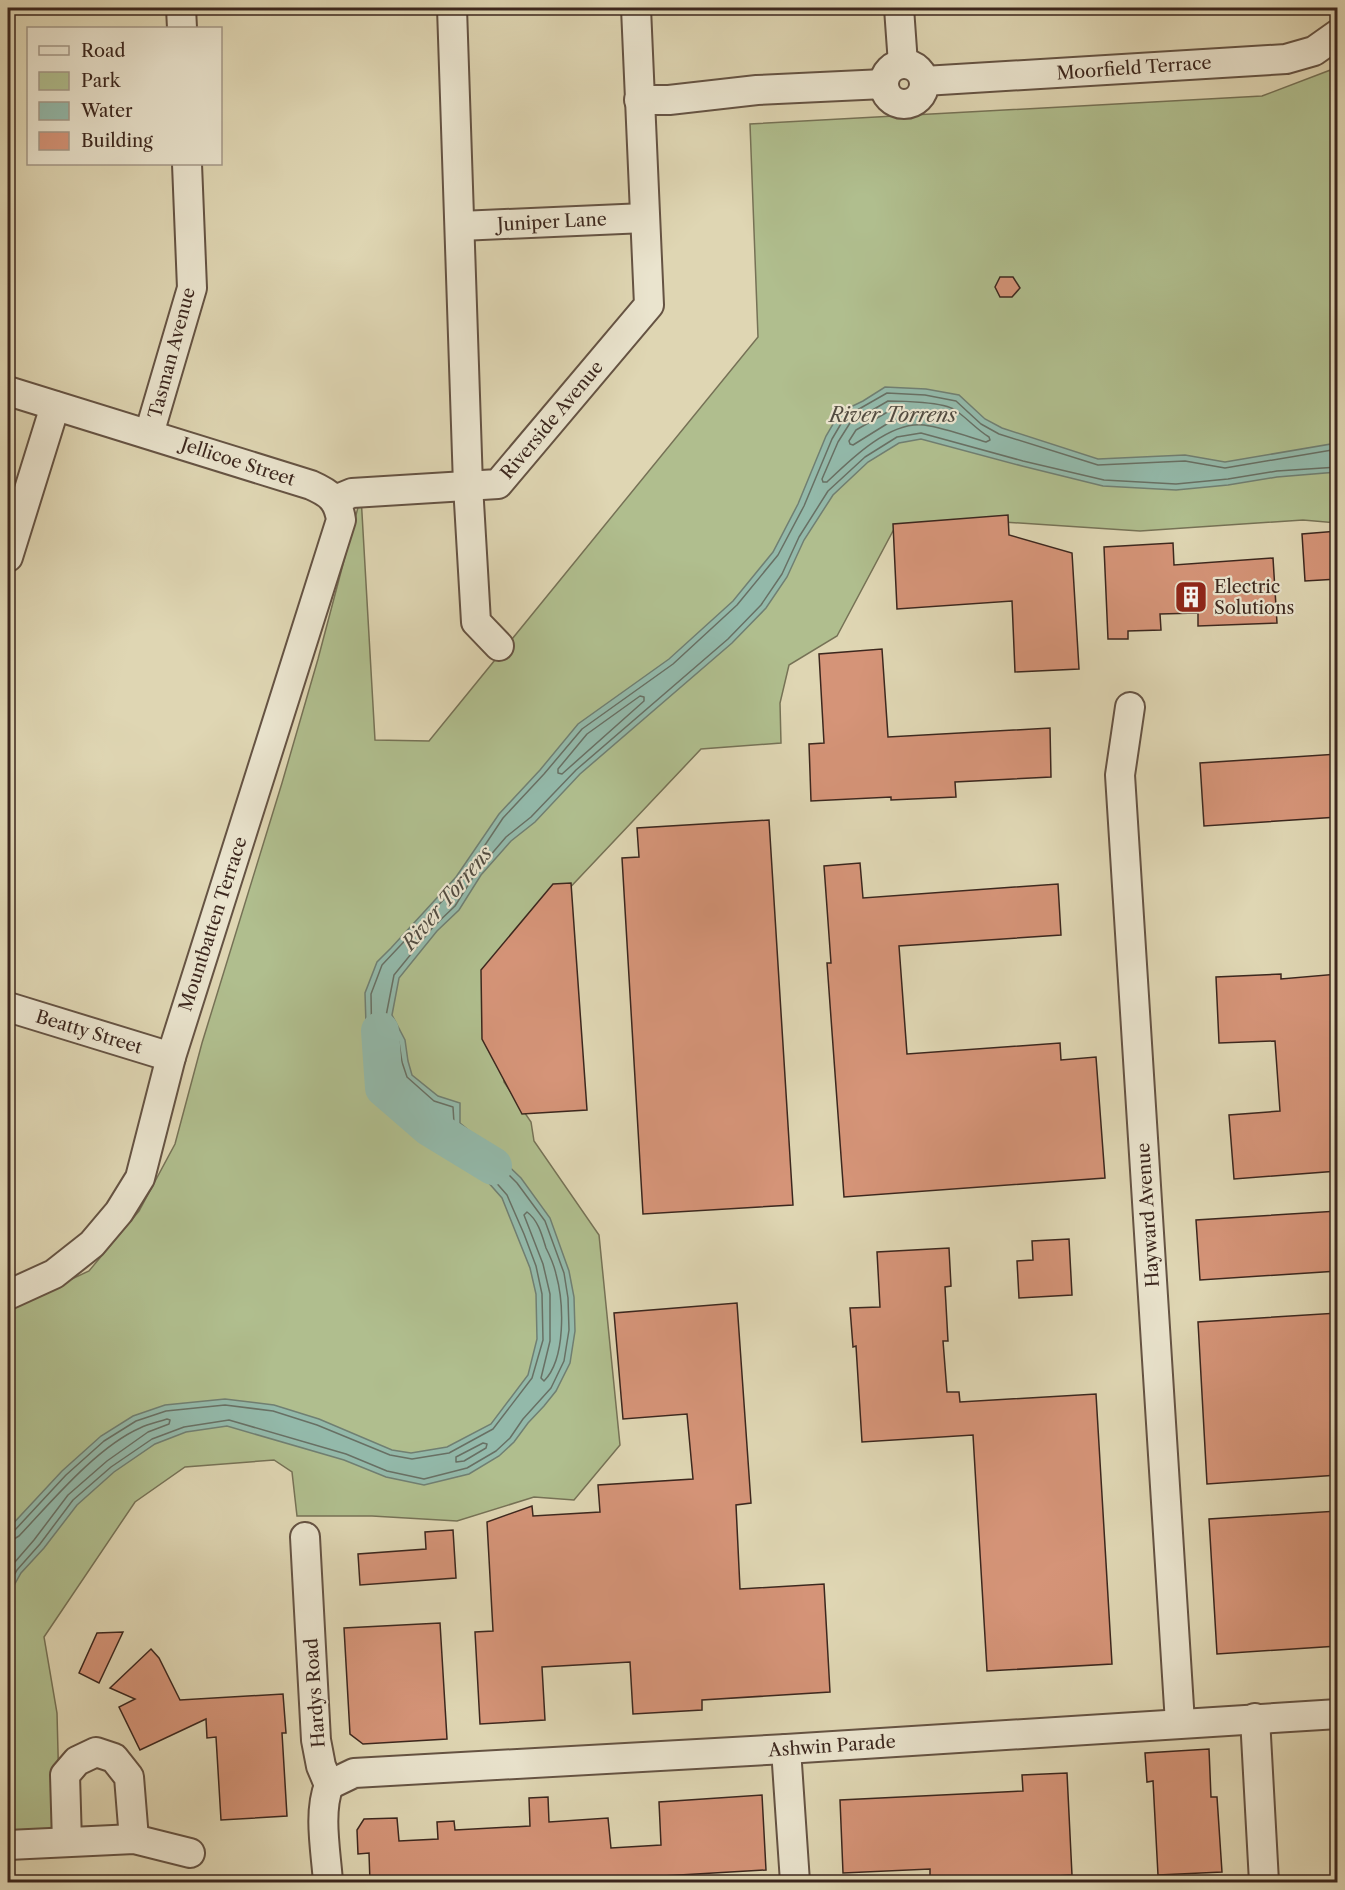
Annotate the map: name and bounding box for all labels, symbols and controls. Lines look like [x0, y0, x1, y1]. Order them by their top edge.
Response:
legend [27, 27, 222, 165]
text: Road [81, 40, 126, 62]
street label: Moorfield Terrace [1056, 52, 1212, 84]
text: Park [81, 70, 122, 92]
text: Water [80, 100, 133, 122]
text: Building [81, 130, 153, 152]
street label: Juniper Lane [494, 208, 607, 236]
street label: Tasman Avenue [144, 285, 200, 421]
street label: Riverside Avenue [496, 356, 608, 484]
water label: River Torrens [827, 403, 957, 427]
street label: Jellicoe Street [175, 432, 298, 491]
place label: Electric Solutions [1214, 576, 1294, 619]
building icon: Electric Solutions [1173, 579, 1209, 615]
street label: Mountbatten Terrace [174, 834, 252, 1014]
water label: River Torrens [395, 841, 497, 956]
street label: Beatty Street [33, 1005, 145, 1059]
street label: Hayward Avenue [1132, 1142, 1164, 1288]
street label: Hardys Road [300, 1637, 330, 1749]
street label: Ashwin Parade [767, 1731, 896, 1761]

